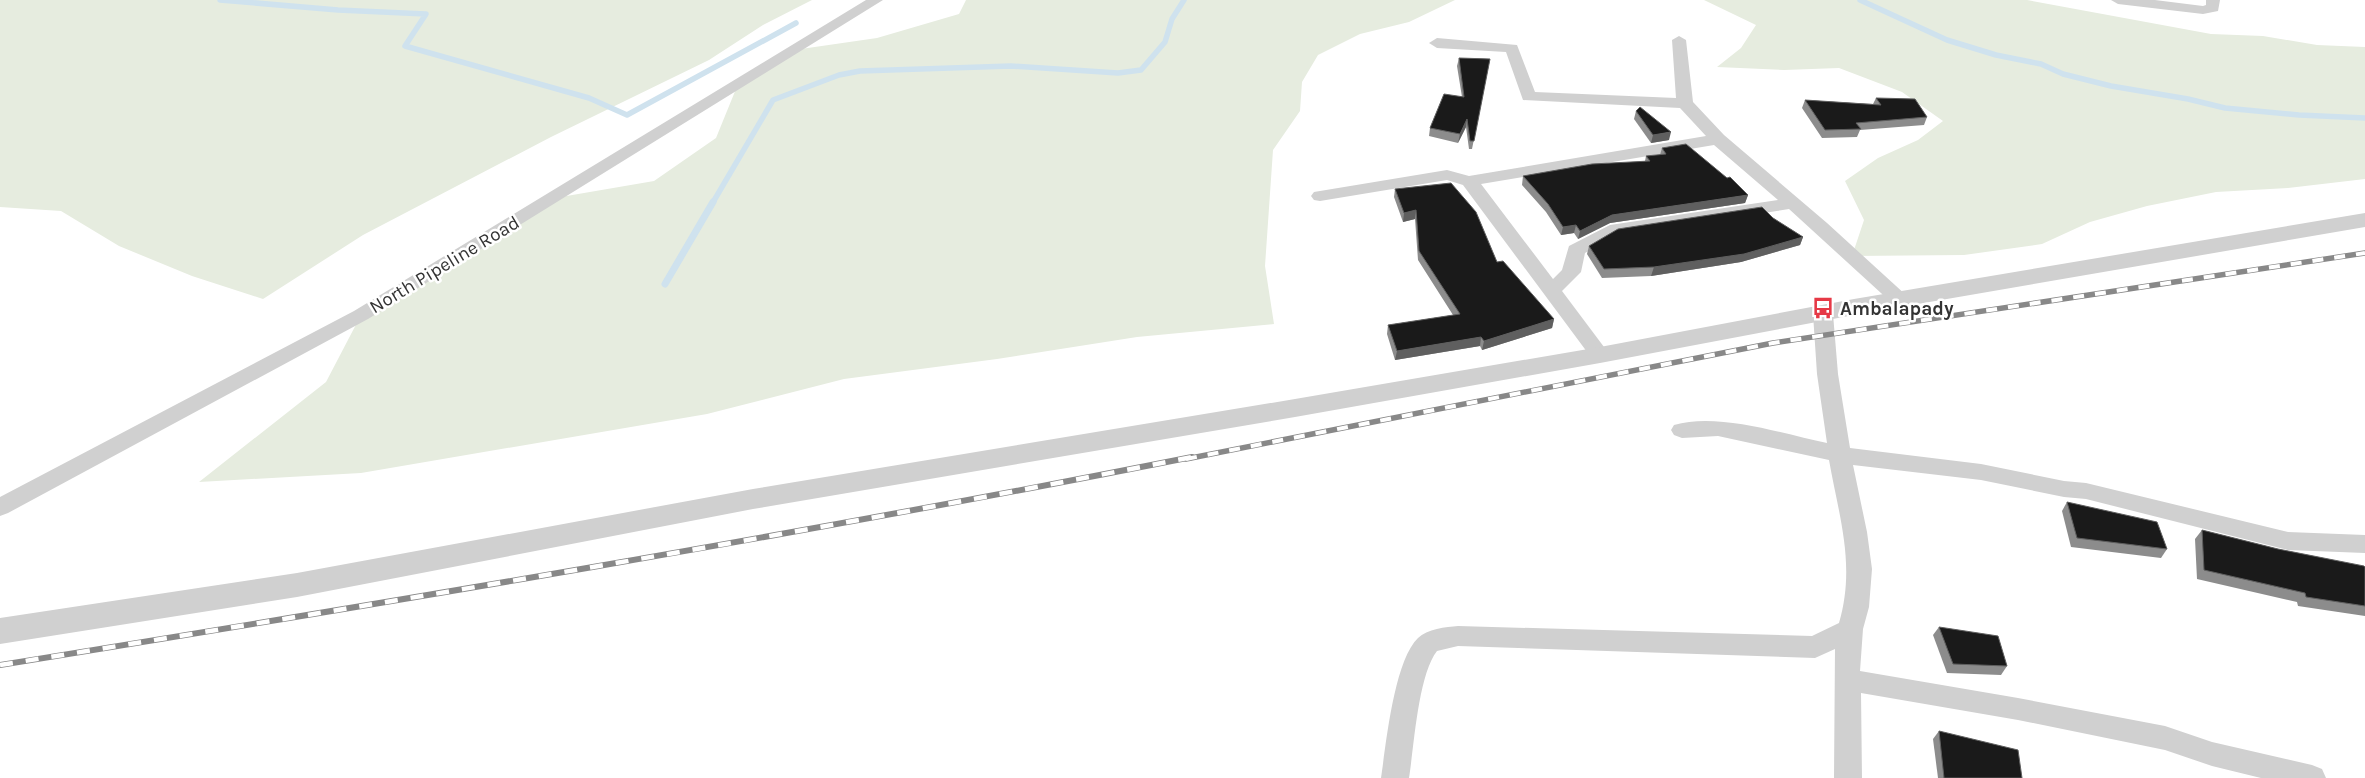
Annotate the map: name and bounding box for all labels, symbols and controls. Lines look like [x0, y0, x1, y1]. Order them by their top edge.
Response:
street label: North Pipeline Road [366, 211, 523, 318]
bus stop icon: Ambalapady [1810, 295, 1836, 321]
place label: Ambalapady [1840, 298, 1954, 320]

